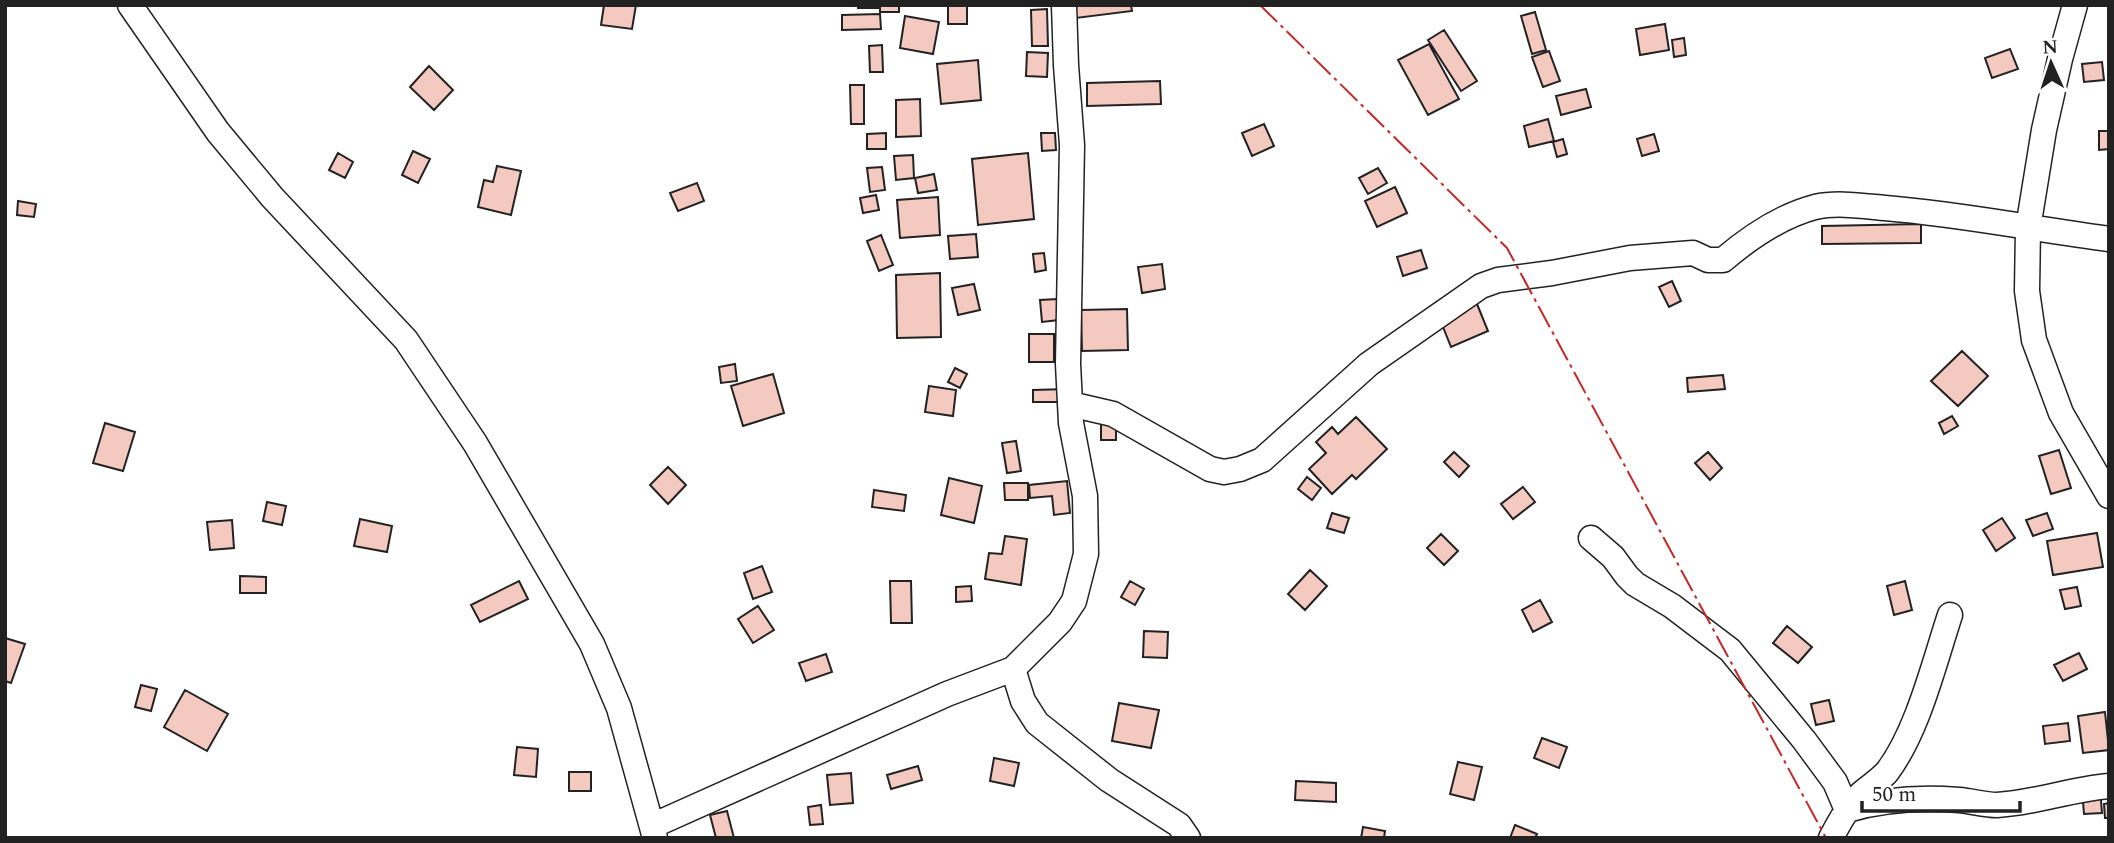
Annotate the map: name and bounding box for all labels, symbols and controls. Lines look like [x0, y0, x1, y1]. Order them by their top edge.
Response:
north arrow [2016, 28, 2086, 98]
text: N [2042, 33, 2059, 62]
scale bar [1862, 770, 2020, 814]
text: 50 m [1872, 779, 1916, 811]

